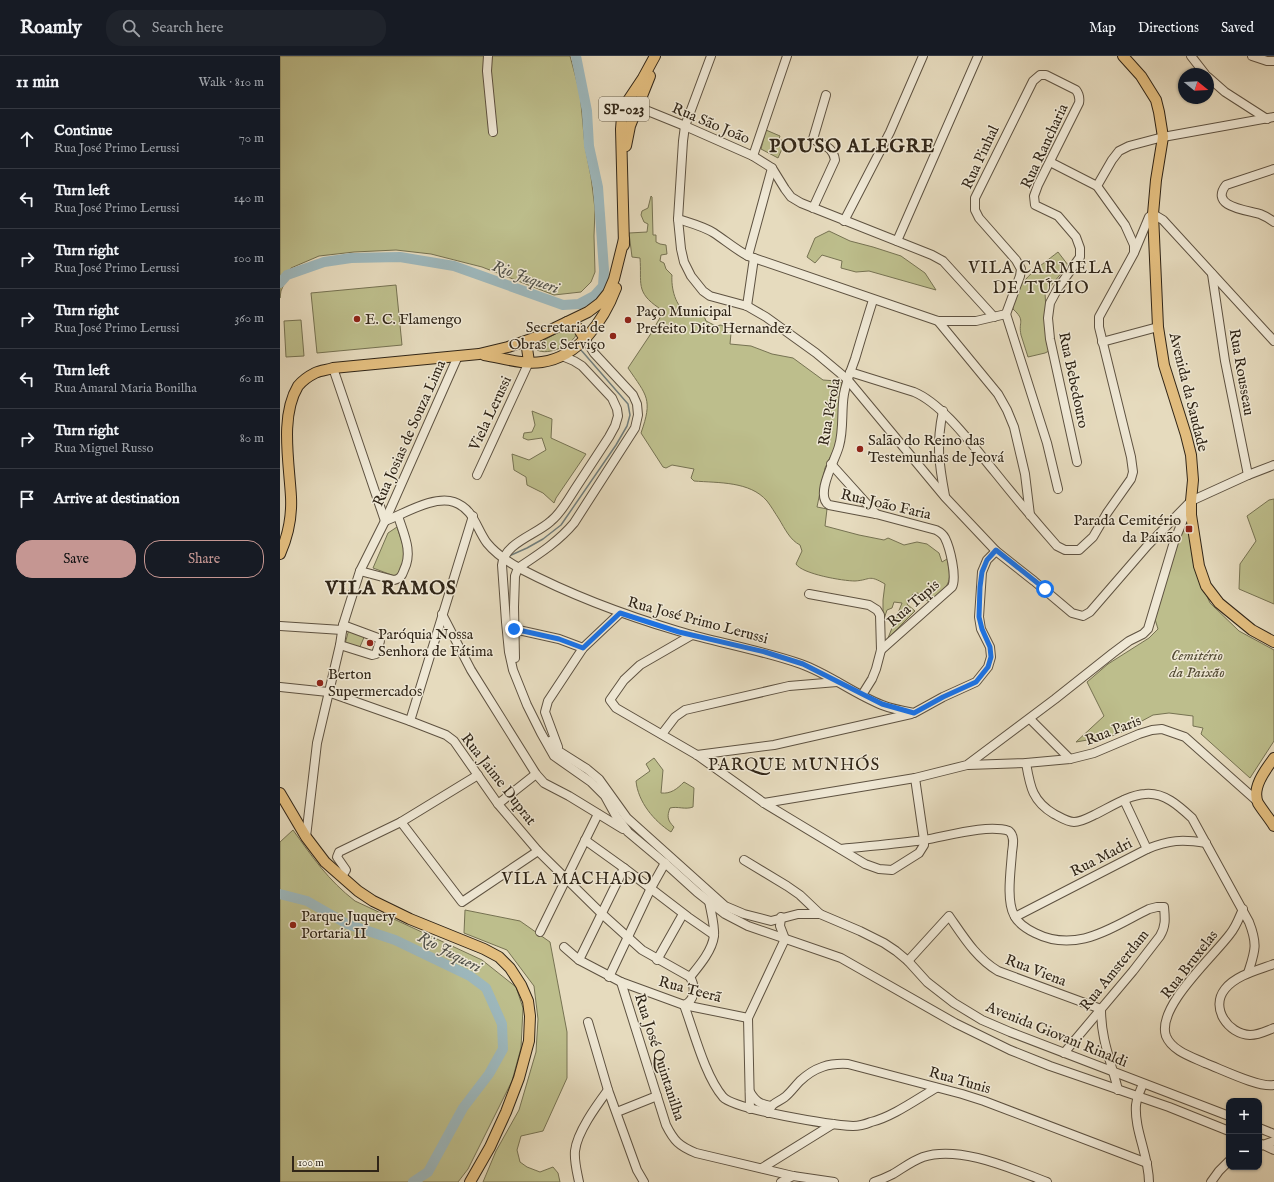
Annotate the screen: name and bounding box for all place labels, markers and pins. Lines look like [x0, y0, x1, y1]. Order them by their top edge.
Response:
place label: Paço Municipal Prefeito Dito Hernandez [636, 302, 792, 338]
place label: E. C. Flamengo [365, 310, 462, 329]
marker: E. C. Flamengo [352, 314, 362, 324]
marker: Paço Municipal Prefeito Dito Hernandez [623, 315, 633, 325]
place label: Secretaria de Obras e Serviço [509, 318, 605, 354]
marker: Secretaria de Obras e Serviço [608, 331, 618, 341]
place label: Salão do Reino das Testemunhas de Jeová [868, 431, 1004, 467]
marker: Salão do Reino das Testemunhas de Jeová [855, 444, 865, 454]
place label: Parada Cemitério da Paixão [1073, 511, 1181, 547]
marker: Parada Cemitério da Paixão [1184, 524, 1194, 534]
place label: Paróquia Nossa Senhora de Fátima [378, 625, 493, 661]
marker: Paróquia Nossa Senhora de Fátima [365, 638, 375, 648]
place label: Berton Supermercados [328, 665, 422, 701]
marker: Berton Supermercados [315, 678, 325, 688]
place label: Parque Juquery Portaria II [301, 907, 396, 943]
marker: Parque Juquery Portaria II [288, 920, 298, 930]

